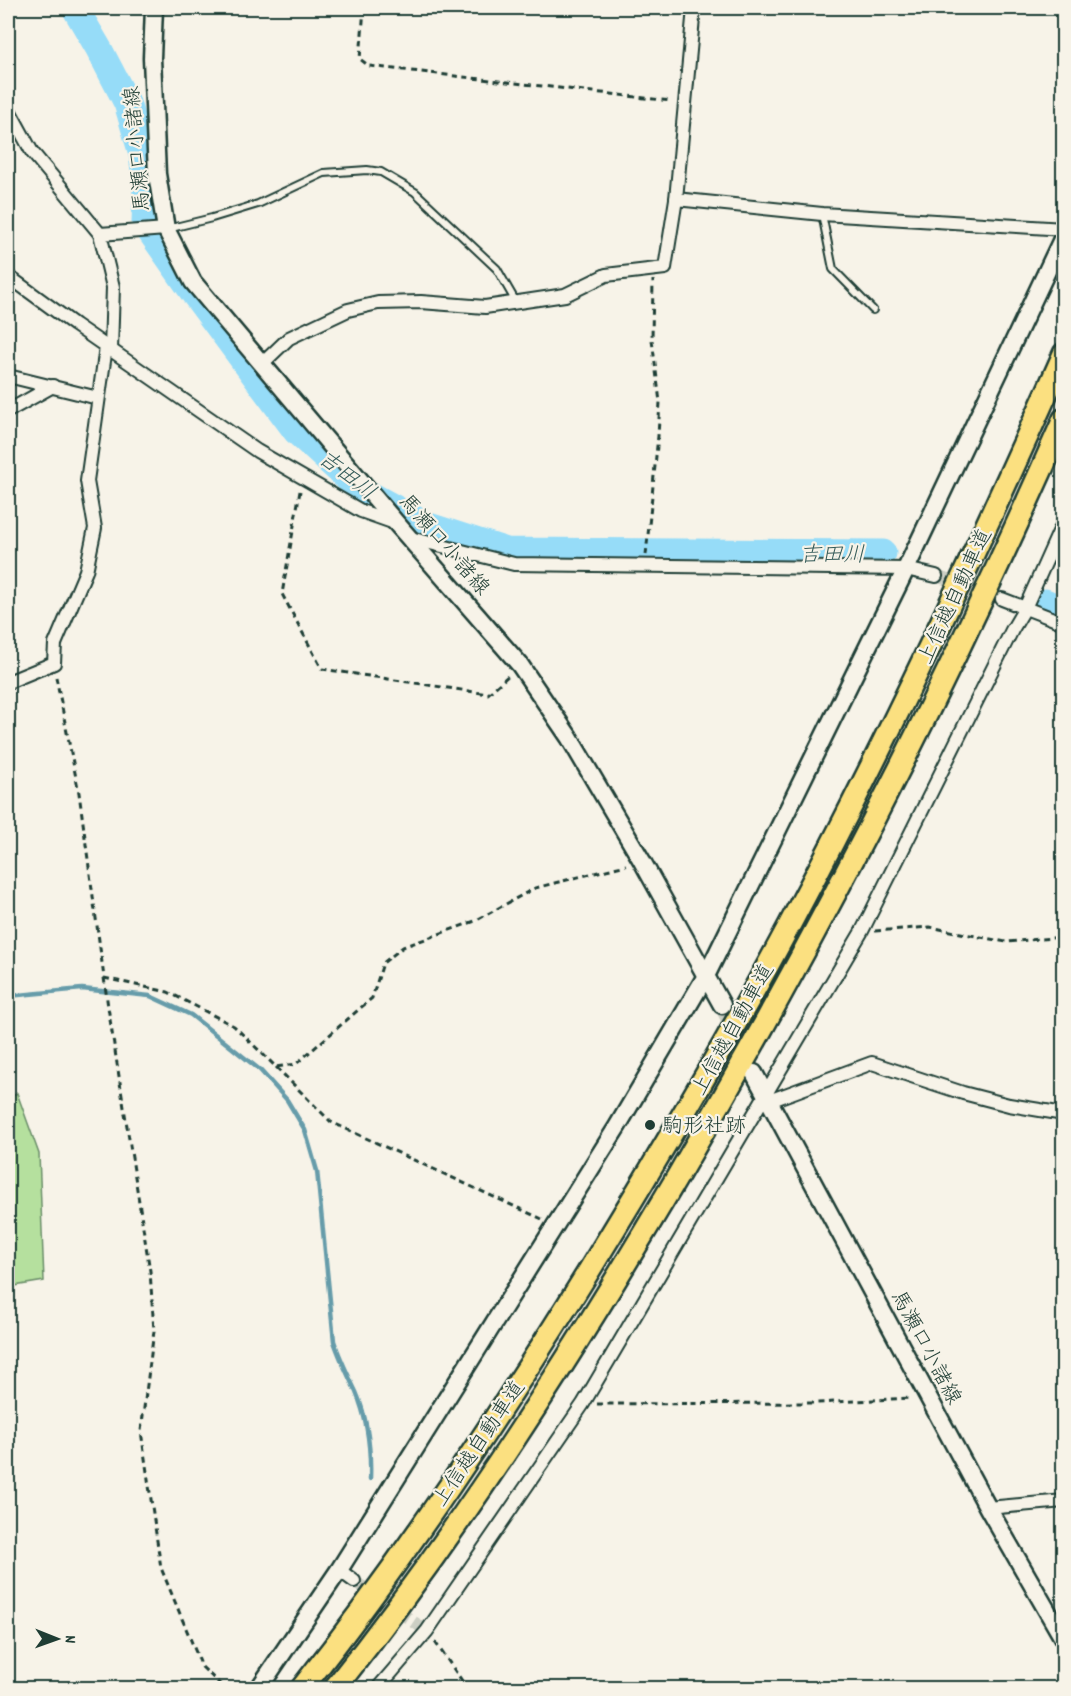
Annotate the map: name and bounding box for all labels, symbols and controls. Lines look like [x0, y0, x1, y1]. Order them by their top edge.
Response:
street label: 馬瀬口小諸線 [119, 85, 159, 213]
water label: 吉田川 [310, 444, 381, 509]
street label: 馬瀬口小諸線 [390, 489, 495, 603]
street label: 上信越自動車道 [912, 524, 1001, 670]
water label: 吉田川 [799, 541, 865, 572]
street label: 上信越自動車道 [686, 959, 783, 1102]
place label: 駒形社跡 [662, 1113, 746, 1143]
marker: 駒形社跡 [643, 1118, 657, 1132]
street label: 馬瀬口小諸線 [882, 1286, 967, 1411]
street label: 上信越自動車道 [427, 1375, 534, 1514]
north arrow [27, 1609, 87, 1669]
text: N [58, 1635, 81, 1643]

